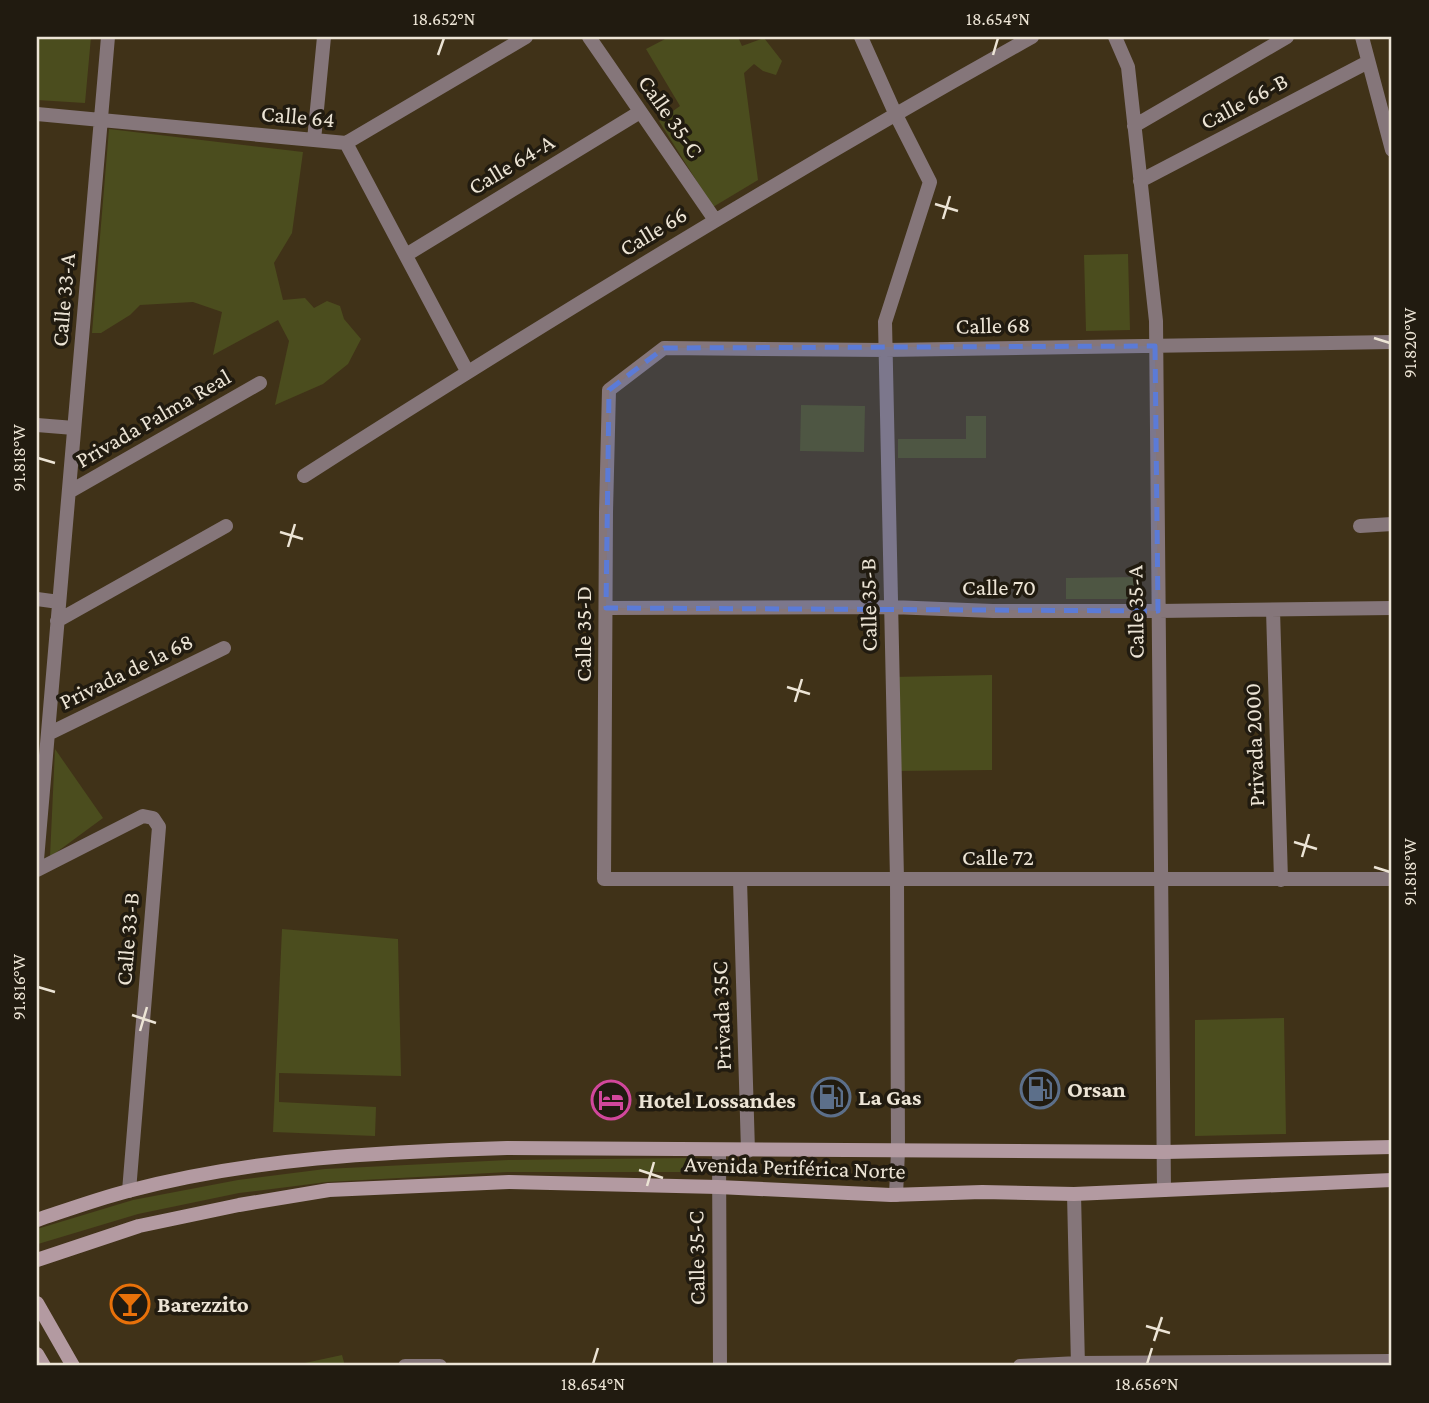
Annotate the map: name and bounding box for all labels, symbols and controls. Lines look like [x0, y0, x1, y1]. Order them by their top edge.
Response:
text: 18.652°N [413, 9, 476, 29]
text: 18.654°N [966, 9, 1030, 29]
street label: Calle 66-B [1196, 67, 1292, 135]
street label: Calle 35-C [633, 70, 709, 162]
street label: Calle 64 [260, 100, 336, 132]
street label: Calle 64-A [463, 128, 559, 200]
street label: Calle 66 [615, 201, 691, 261]
street label: Calle 33-A [46, 251, 80, 348]
text: 91.820°W [1400, 307, 1420, 378]
street label: Calle 68 [955, 311, 1031, 339]
street label: Privada Palma Real [71, 363, 235, 473]
text: 91.818°W [9, 424, 29, 492]
street label: Calle 35-B [854, 558, 882, 652]
street label: Calle 35-A [1121, 564, 1149, 659]
street label: Calle 70 [962, 574, 1036, 600]
street label: Calle 35-D [570, 586, 596, 682]
street label: Privada de la 68 [55, 627, 197, 715]
street label: Privada 2000 [1239, 683, 1269, 807]
text: 91.818°W [1400, 838, 1420, 906]
street label: Calle 72 [962, 844, 1034, 870]
street label: Calle 33-B [110, 891, 144, 987]
text: 91.816°W [9, 953, 29, 1020]
street label: Privada 35C [706, 961, 736, 1071]
fuel station icon: Orsan [1019, 1068, 1061, 1110]
fuel station icon: La Gas [810, 1076, 852, 1118]
place label: Orsan [1067, 1076, 1126, 1102]
hotel icon: Hotel Lossandes [590, 1079, 632, 1121]
place label: La Gas [858, 1084, 921, 1110]
place label: Hotel Lossandes [638, 1087, 796, 1113]
street label: Avenida Periférica Norte [684, 1150, 906, 1184]
street label: Calle 35-C [682, 1211, 710, 1305]
bar icon: Barezzito [109, 1283, 151, 1325]
place label: Barezzito [157, 1291, 249, 1317]
text: 18.654°N [561, 1374, 625, 1394]
text: 18.656°N [1115, 1374, 1179, 1394]

